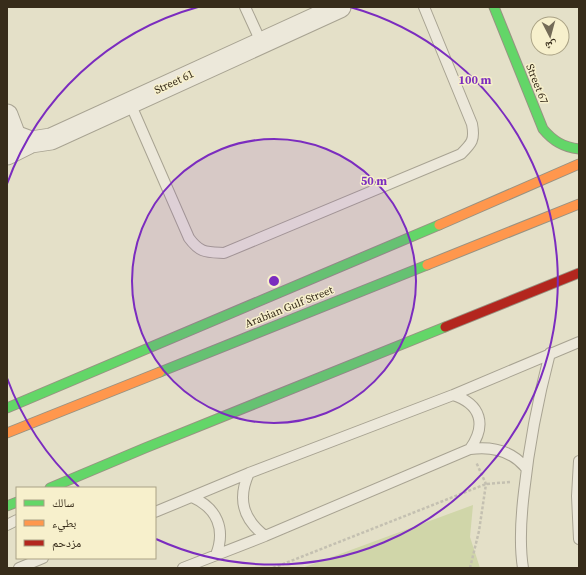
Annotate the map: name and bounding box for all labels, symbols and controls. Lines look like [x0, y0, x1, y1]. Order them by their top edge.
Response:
north arrow [530, 16, 570, 56]
text: ش [544, 37, 558, 54]
street label: Street 67 [522, 62, 552, 107]
street label: Street 61 [152, 66, 196, 98]
text: 100 m [459, 72, 492, 88]
text: 50 m [361, 173, 387, 189]
centre of rings [267, 274, 281, 288]
street label: Arabian Gulf Street [243, 282, 336, 332]
legend [16, 487, 156, 559]
text: سالك [52, 495, 74, 511]
text: بطيء [52, 515, 76, 533]
text: مزدحم [52, 535, 81, 551]

